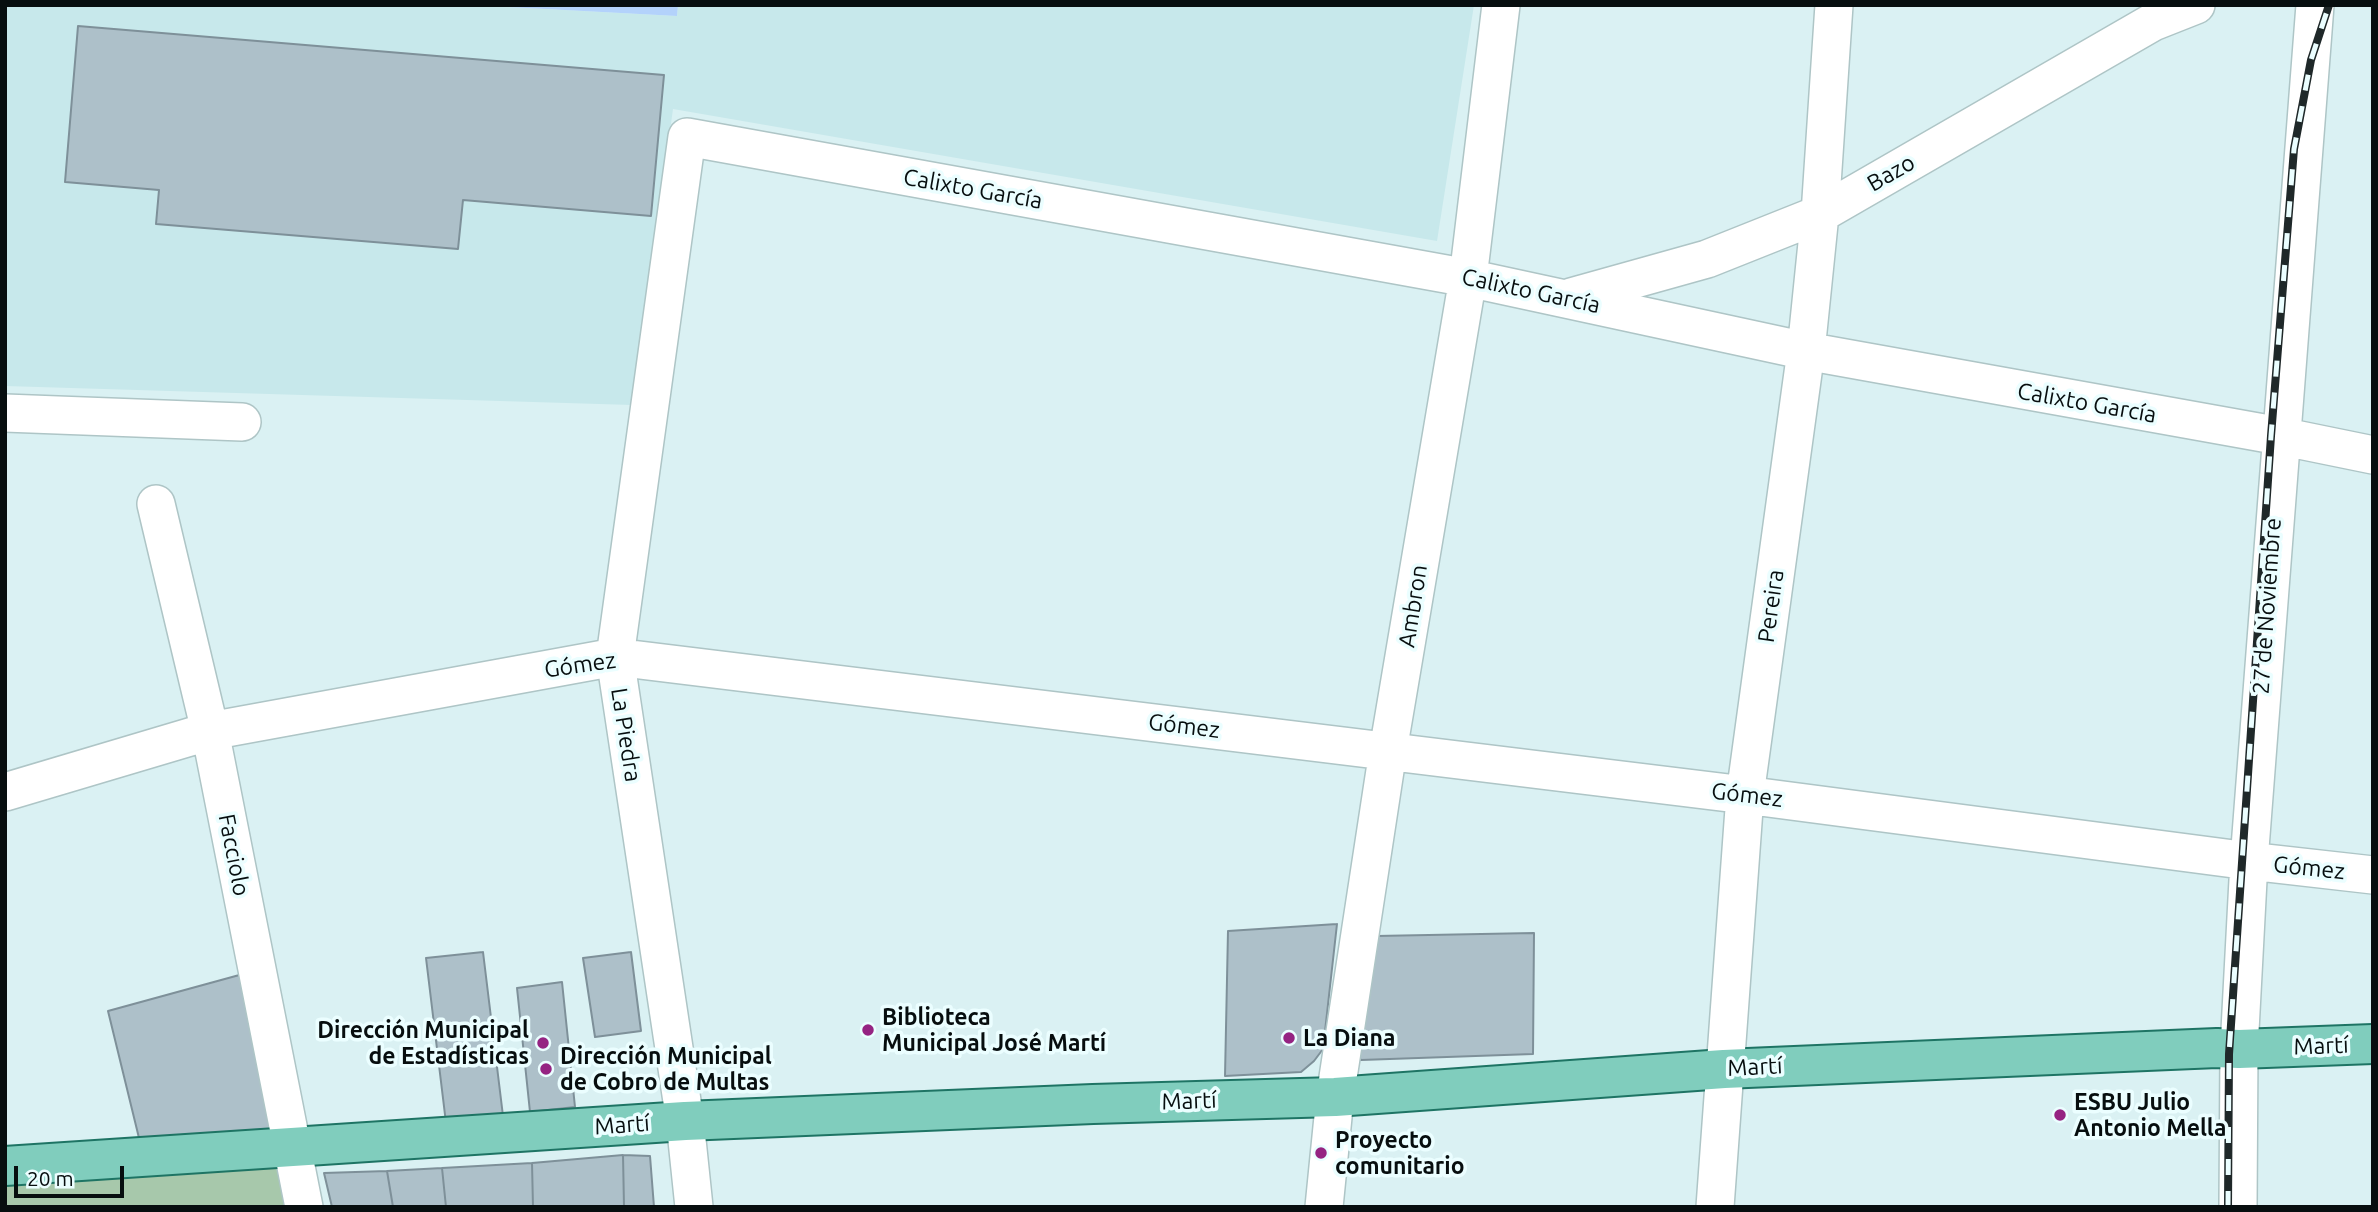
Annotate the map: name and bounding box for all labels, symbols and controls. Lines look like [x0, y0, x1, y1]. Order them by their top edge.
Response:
street label: Bazo [1862, 148, 1920, 198]
street label: Calixto García [901, 163, 1045, 215]
street label: Calixto García [1459, 263, 1603, 319]
street label: Calixto García [2015, 377, 2159, 429]
street label: 27 de Noviembre [2247, 517, 2287, 695]
street label: Ambron [1393, 563, 1433, 649]
street label: Pereira [1752, 568, 1790, 644]
street label: Gómez [543, 646, 617, 684]
street label: La Piedra [605, 686, 647, 784]
street label: Gómez [1147, 708, 1221, 744]
street label: Gómez [1710, 777, 1784, 813]
street label: Facciolo [213, 812, 255, 898]
street label: Gómez [2272, 851, 2346, 885]
place label: Biblioteca Municipal José Martí [882, 1003, 1106, 1057]
place label: Dirección Municipal de Estadísticas [317, 1016, 529, 1070]
marker: Biblioteca Municipal José Martí [860, 1022, 876, 1038]
place label: La Diana [1303, 1024, 1395, 1052]
marker: La Diana [1281, 1030, 1297, 1046]
street label: Martí [2293, 1031, 2349, 1061]
marker: Dirección Municipal de Estadísticas [535, 1035, 551, 1051]
place label: Dirección Municipal de Cobro de Multas [560, 1042, 772, 1096]
street label: Martí [1727, 1052, 1783, 1082]
marker: Dirección Municipal de Cobro de Multas [538, 1061, 554, 1077]
street label: Martí [1161, 1086, 1217, 1116]
place label: ESBU Julio Antonio Mella [2074, 1088, 2227, 1142]
marker: ESBU Julio Antonio Mella [2052, 1107, 2068, 1123]
street label: Martí [594, 1109, 650, 1141]
place label: Proyecto comunitario [1335, 1126, 1465, 1180]
marker: Proyecto comunitario [1313, 1145, 1329, 1161]
scale bar [18, 1152, 128, 1196]
text: 20 m [27, 1166, 74, 1190]

